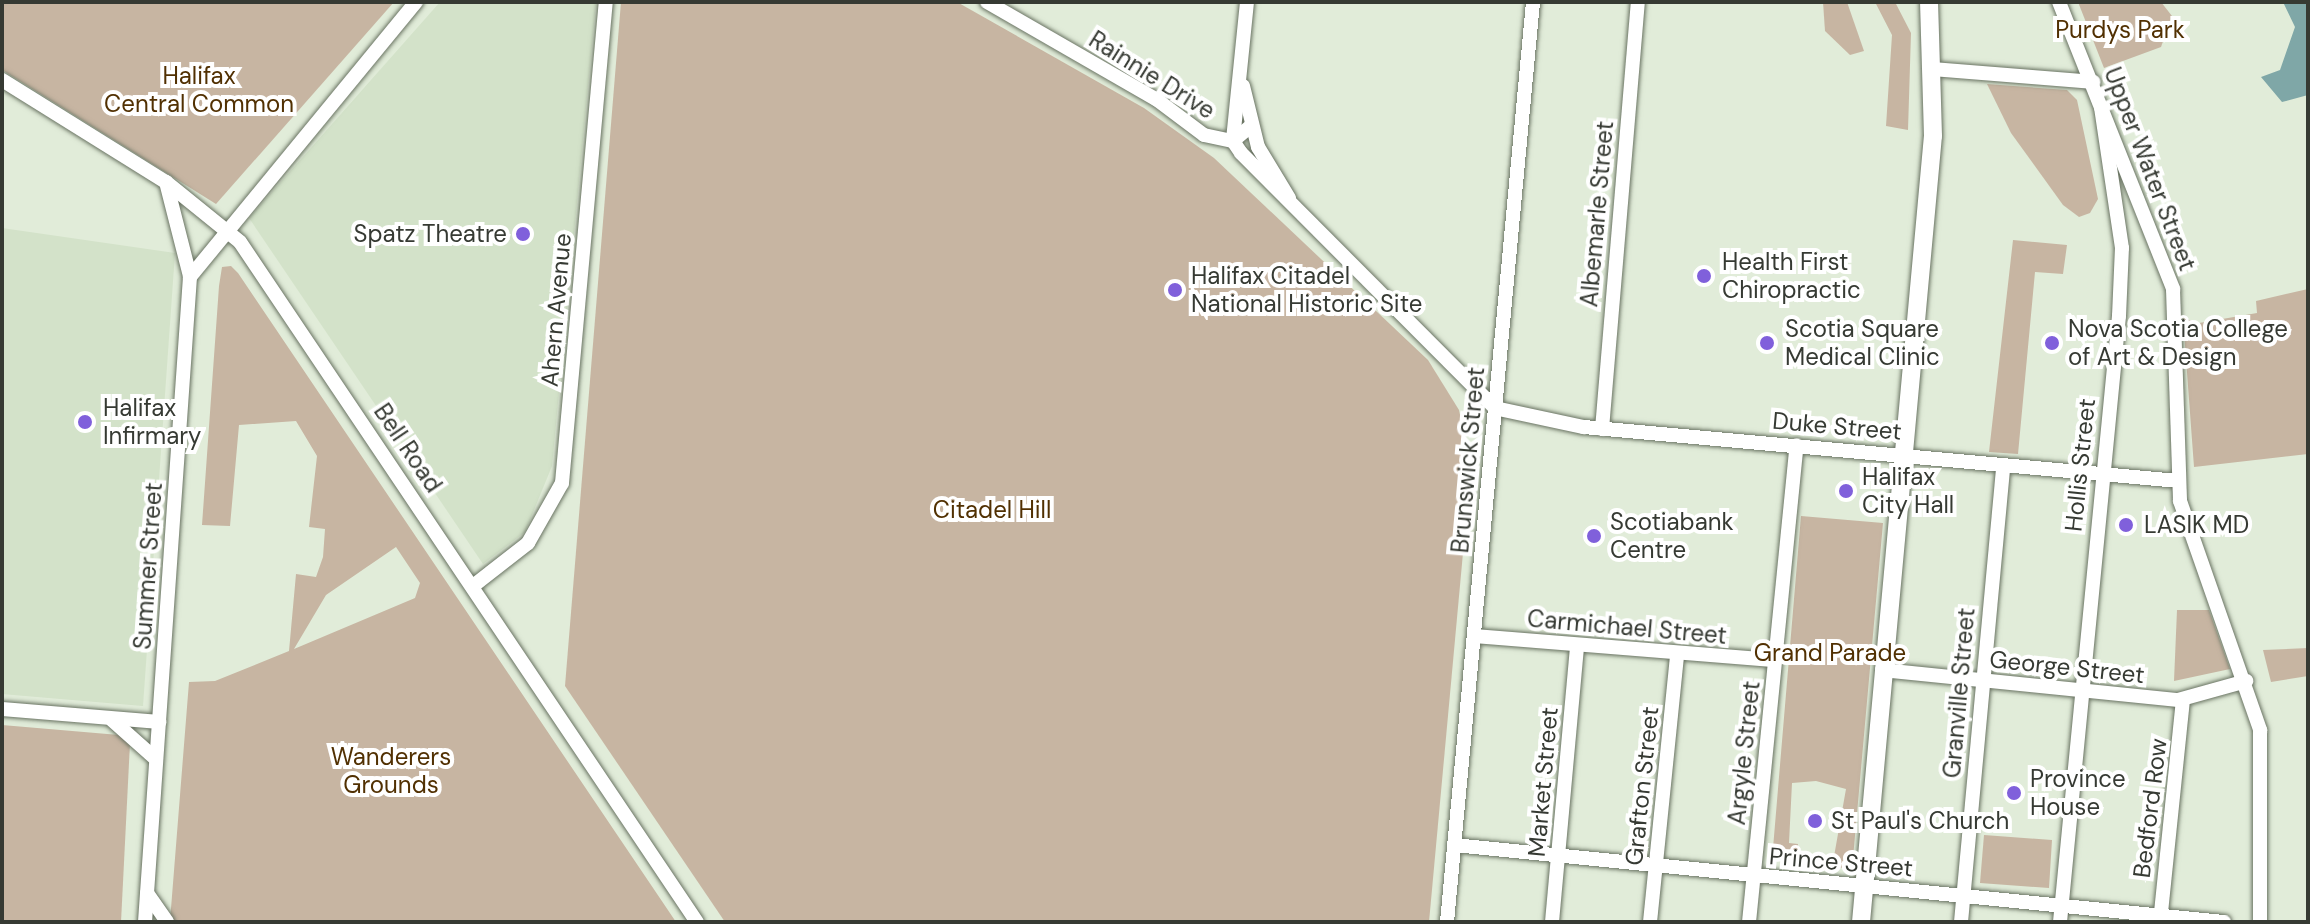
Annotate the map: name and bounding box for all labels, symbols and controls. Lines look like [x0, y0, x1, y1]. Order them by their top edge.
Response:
park label: Purdys Park [2055, 16, 2185, 44]
street label: Rainnie Drive [1084, 25, 1220, 125]
park label: Halifax Central Common [104, 62, 294, 118]
street label: Upper Water Street [2098, 63, 2202, 275]
street label: Albemarle Street [1575, 120, 1619, 308]
place label: Spatz Theatre [353, 220, 507, 248]
marker: Spatz Theatre [514, 225, 532, 243]
street label: Ahern Avenue [535, 232, 577, 388]
place label: Health First Chiropractic [1722, 248, 1861, 304]
place label: Halifax Citadel National Historic Site [1191, 262, 1422, 318]
marker: Health First Chiropractic [1693, 265, 1715, 287]
marker: Halifax Citadel National Historic Site [1166, 281, 1184, 299]
place label: Scotia Square Medical Clinic [1785, 315, 1940, 371]
place label: Nova Scotia College of Art & Design [2068, 315, 2288, 371]
marker: Scotia Square Medical Clinic [1756, 332, 1778, 354]
marker: Nova Scotia College of Art & Design [2043, 334, 2061, 352]
street label: Brunswick Street [1446, 366, 1490, 554]
place label: Halifax Infirmary [103, 394, 201, 450]
street label: Hollis Street [2059, 397, 2101, 533]
street label: Bell Road [368, 398, 448, 498]
street label: Duke Street [1771, 406, 1903, 446]
marker: Halifax Infirmary [74, 411, 96, 433]
place label: Halifax City Hall [1862, 463, 1954, 519]
street label: Summer Street [128, 482, 168, 650]
marker: Halifax City Hall [1837, 482, 1855, 500]
park label: Citadel Hill [933, 496, 1051, 524]
place label: Scotiabank Centre [1610, 508, 1734, 564]
place label: LASIK MD [2144, 511, 2249, 539]
marker: LASIK MD [2115, 514, 2137, 536]
marker: Scotiabank Centre [1585, 527, 1603, 545]
street label: Carmichael Street [1526, 604, 1728, 650]
street label: Granville Street [1937, 607, 1981, 779]
park label: Grand Parade [1754, 639, 1906, 667]
street label: George Street [1988, 645, 2146, 689]
street label: Argyle Street [1722, 680, 1766, 826]
street label: Grafton Street [1619, 705, 1665, 867]
street label: Market Street [1522, 706, 1564, 858]
street label: Bedford Row [2127, 736, 2173, 880]
park label: Wanderers Grounds [331, 743, 451, 799]
place label: Province House [2030, 765, 2126, 821]
marker: Province House [2005, 784, 2023, 802]
place label: St Paul's Church [1831, 807, 2009, 835]
marker: St Paul's Church [1806, 812, 1824, 830]
street label: Prince Street [1768, 841, 1914, 883]

